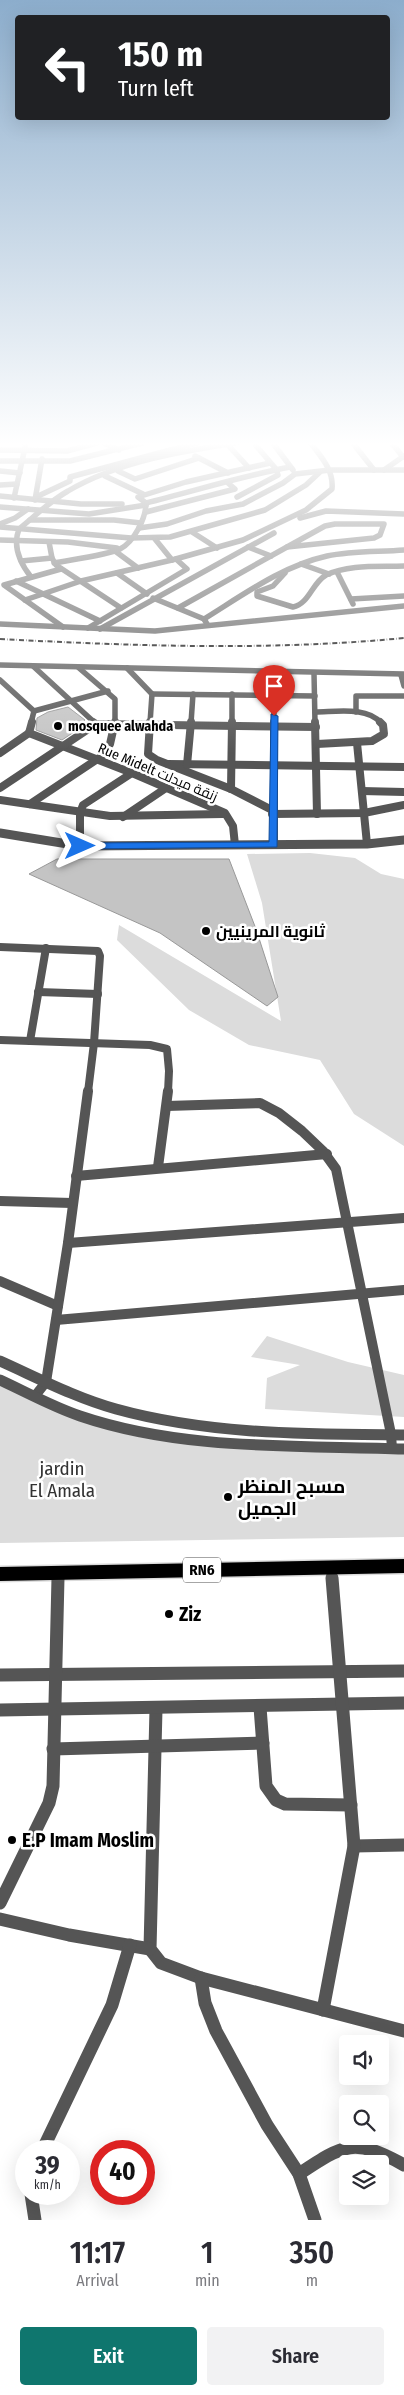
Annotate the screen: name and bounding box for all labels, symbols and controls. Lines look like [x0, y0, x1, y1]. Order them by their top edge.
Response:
text: 150 m [118, 33, 203, 75]
icon: left [35, 35, 100, 100]
text: Turn left [118, 75, 194, 102]
pin [253, 665, 295, 716]
icon: arrive [260, 672, 288, 700]
place label: mosquee alwahda [68, 718, 173, 735]
marker: mosquee alwahda [52, 720, 64, 732]
street label: Rue Midelt زنقة ميدلت [95, 740, 220, 805]
position arrow [53, 819, 105, 871]
place label: ثانوية المرينيين [216, 922, 326, 941]
marker: ثانوية المرينيين [200, 925, 212, 937]
park label: jardin El Amala [29, 1457, 95, 1502]
place label: مسبح المنظر الجميل [237, 1475, 345, 1520]
marker: مسبح المنظر الجميل [222, 1491, 234, 1503]
road number: RN6 [183, 1558, 221, 1582]
place label: Ziz [179, 1603, 201, 1626]
marker: Ziz [163, 1608, 175, 1620]
place label: E.P Imam Moslim [22, 1829, 154, 1852]
marker: E.P Imam Moslim [6, 1834, 18, 1846]
map controls [339, 2035, 389, 2205]
button: sound [339, 2035, 389, 2085]
button: search [339, 2095, 389, 2145]
speed limit sign: 40 [90, 2140, 155, 2205]
text: 39 [35, 2151, 60, 2181]
button: layers [339, 2155, 389, 2205]
text: km/h [34, 2178, 61, 2192]
text: 11:17 [70, 2235, 125, 2271]
text: 1 [201, 2235, 214, 2271]
text: 350 [289, 2235, 334, 2271]
text: Arrival [76, 2271, 119, 2290]
text: min [195, 2271, 220, 2290]
text: m [306, 2271, 318, 2290]
button: Exit [20, 2327, 197, 2385]
button: Share [207, 2327, 384, 2385]

